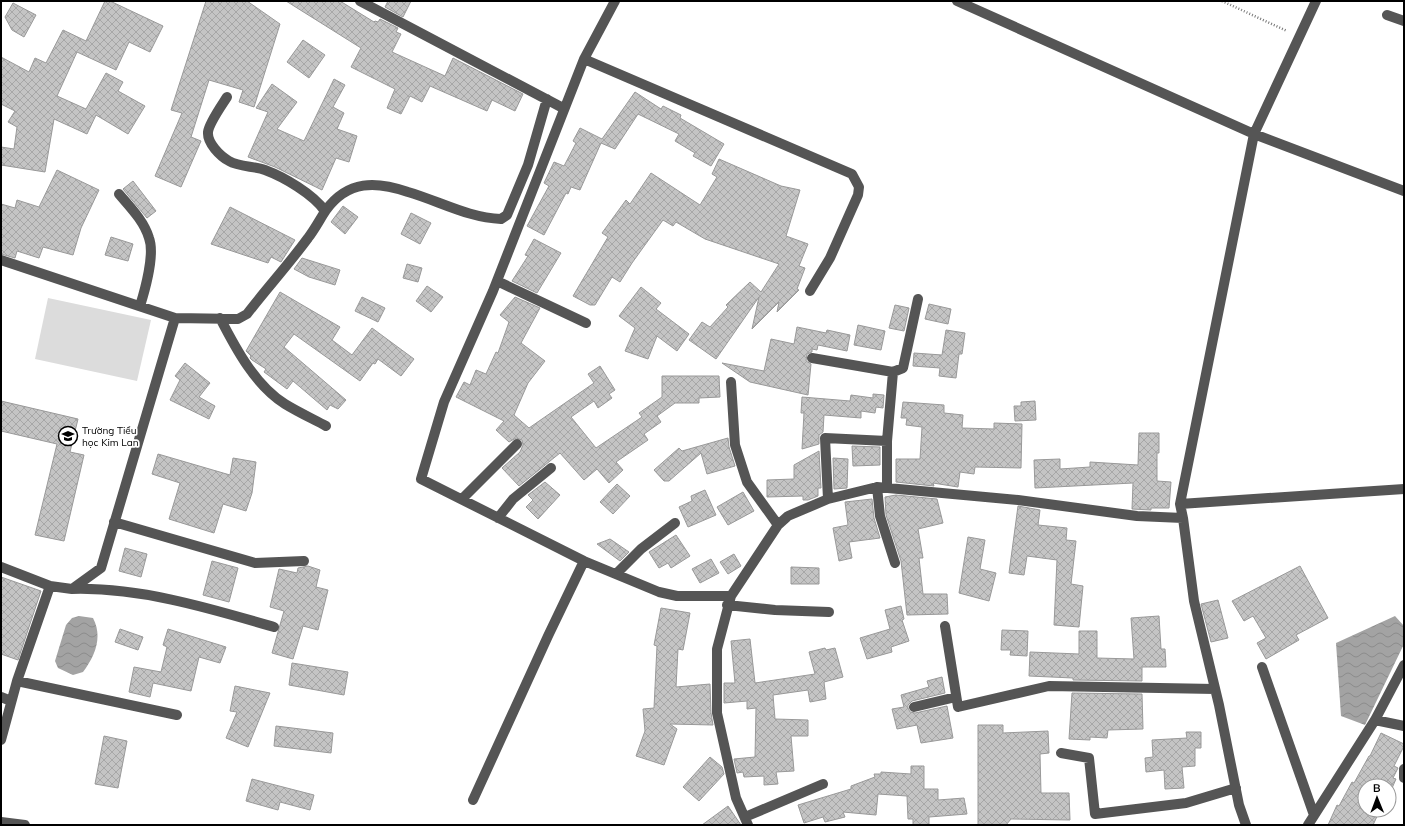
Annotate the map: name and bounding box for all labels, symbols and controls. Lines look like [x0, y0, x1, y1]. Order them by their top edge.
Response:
place label: Trường Tiểu học Kim Lan [82, 424, 139, 449]
school or university icon: Trường Tiểu học Kim Lan [57, 425, 79, 447]
north arrow [1357, 778, 1397, 818]
text: B [1373, 781, 1381, 795]

